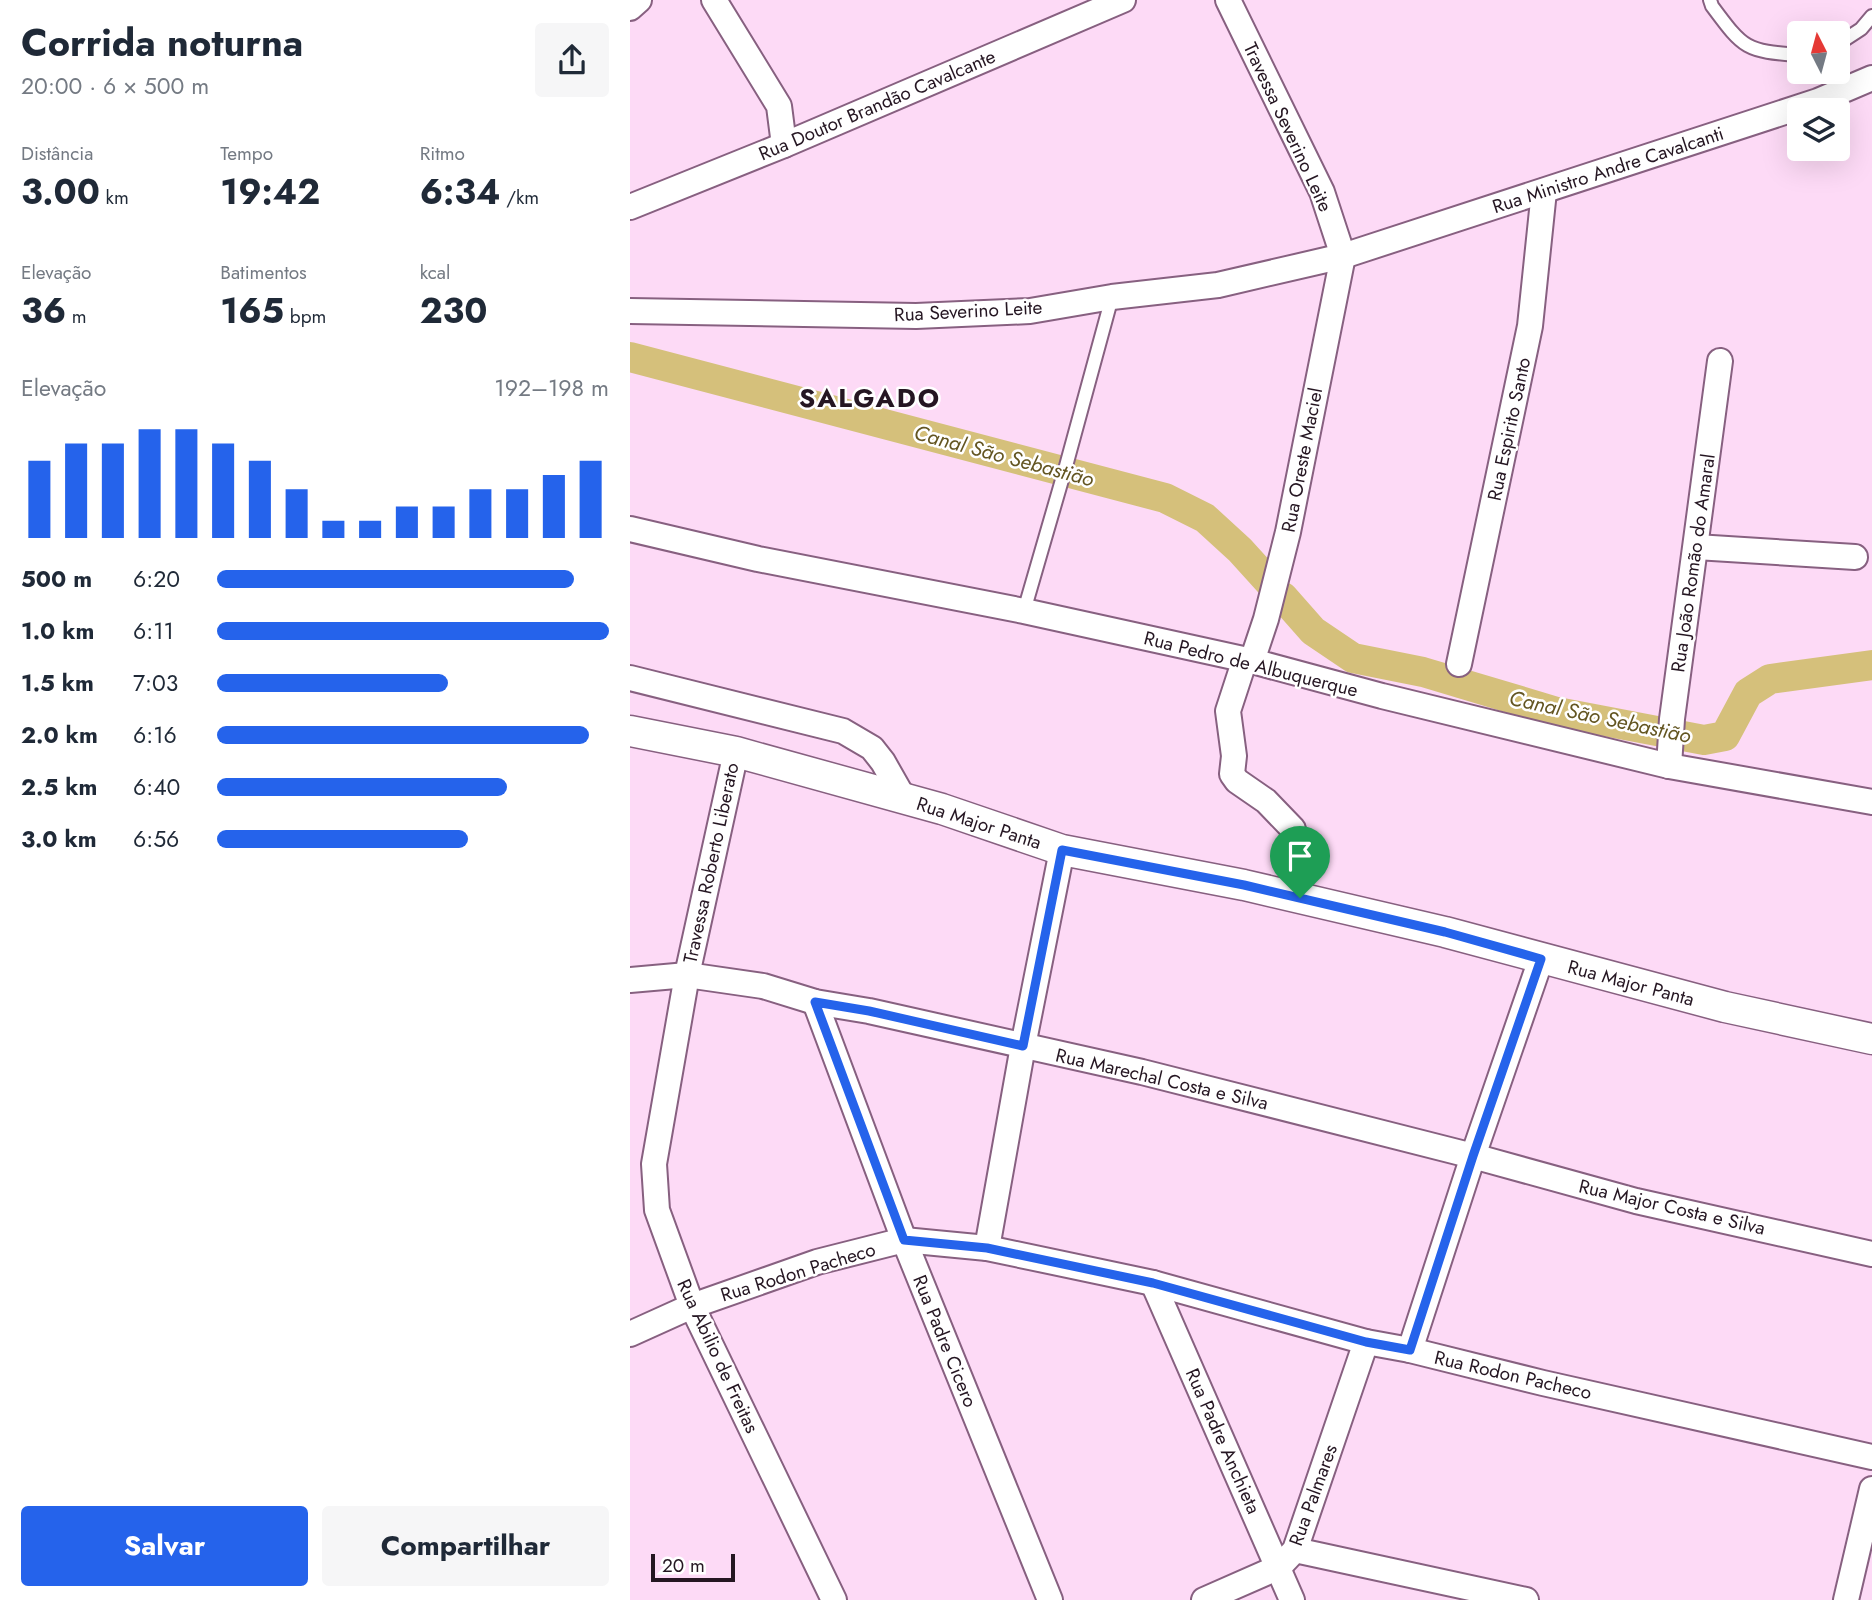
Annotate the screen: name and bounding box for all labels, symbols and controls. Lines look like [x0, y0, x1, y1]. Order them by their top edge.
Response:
text: Corrida noturna [21, 15, 303, 70]
north arrow [1787, 21, 1850, 84]
map controls [1787, 21, 1850, 161]
button: share [535, 23, 609, 97]
street label: Travessa Severino Leite [1237, 38, 1339, 216]
street label: Rua Doutor Brandão Cavalcante [754, 43, 1000, 167]
text: 20:00 · 6 × 500 m [21, 69, 209, 103]
button: layers [1787, 98, 1850, 161]
street label: Rua Ministro Andre Cavalcanti [1489, 120, 1727, 220]
text: Distância [21, 140, 93, 167]
text: Tempo [220, 140, 273, 167]
text: Ritmo [420, 140, 465, 167]
text: 3.00 [21, 167, 100, 217]
text: 19:42 [220, 167, 320, 217]
text: 6:34 [420, 167, 501, 217]
text: km [100, 184, 129, 211]
text: /km [501, 184, 539, 211]
text: Elevação [21, 259, 92, 286]
text: Batimentos [220, 259, 307, 286]
text: kcal [420, 259, 450, 286]
text: 36 [21, 286, 66, 336]
text: 165 [220, 286, 284, 336]
text: 230 [420, 286, 488, 336]
street label: Rua Severino Leite [893, 294, 1043, 328]
text: m [66, 303, 87, 330]
text: bpm [284, 303, 326, 330]
street label: Rua Espirito Santo [1481, 355, 1537, 503]
text: Elevação [21, 371, 106, 405]
text: 192–198 m [494, 371, 609, 405]
district label: SALGADO [799, 379, 941, 417]
street label: Rua Oreste Maciel [1275, 385, 1329, 535]
water label: Canal São Sebastião [911, 418, 1097, 494]
street label: Rua João Romão do Amaral [1664, 452, 1722, 674]
text: 500 m [21, 562, 92, 596]
text: 6:20 [133, 562, 180, 596]
text: 1.0 km [21, 614, 94, 648]
text: 6:11 [133, 614, 174, 648]
street label: Rua Pedro de Albuquerque [1141, 624, 1361, 704]
text: 1.5 km [21, 666, 94, 700]
text: 7:03 [133, 666, 178, 700]
water label: Canal São Sebastião [1506, 683, 1694, 751]
text: 2.0 km [21, 718, 98, 752]
text: 6:16 [133, 718, 177, 752]
street label: Travessa Roberto Liberato [677, 760, 745, 966]
text: 2.5 km [21, 770, 97, 804]
text: 6:40 [133, 770, 180, 804]
street label: Rua Major Panta [913, 790, 1045, 856]
text: 3.0 km [21, 822, 97, 856]
text: 6:56 [133, 822, 179, 856]
pin [1270, 826, 1330, 898]
icon: arrive [1281, 837, 1319, 875]
street label: Rua Major Panta [1565, 953, 1697, 1013]
street label: Rua Marechal Costa e Silva [1053, 1041, 1271, 1117]
street label: Rua Major Costa e Silva [1576, 1172, 1768, 1242]
street label: Rua Rodon Pacheco [717, 1236, 879, 1308]
street label: Rua Padre Cicero [906, 1271, 984, 1411]
street label: Rua Abilio de Freitas [670, 1275, 766, 1438]
street label: Rua Rodon Pacheco [1432, 1344, 1594, 1406]
street label: Rua Padre Anchieta [1179, 1364, 1267, 1518]
street label: Rua Palmares [1282, 1440, 1344, 1550]
button: Salvar [21, 1506, 308, 1586]
button: Compartilhar [322, 1506, 609, 1586]
scale bar [651, 1551, 735, 1583]
text: 20 m [662, 1552, 705, 1579]

